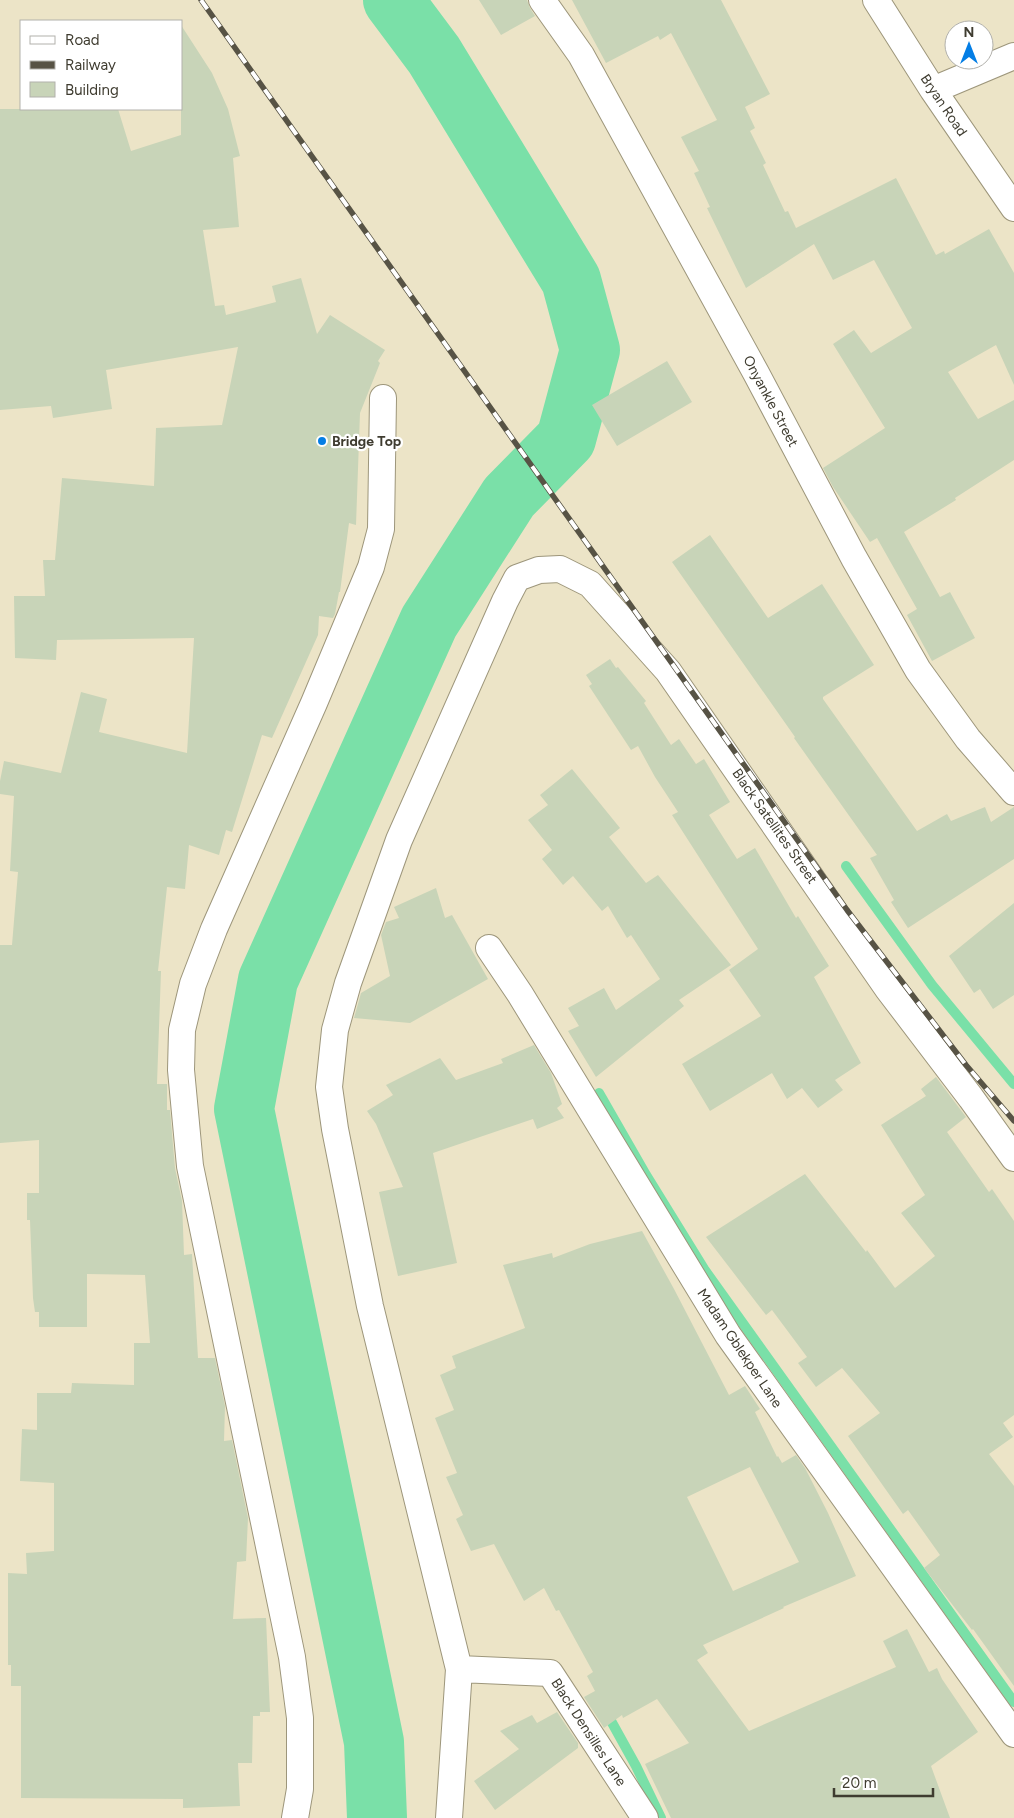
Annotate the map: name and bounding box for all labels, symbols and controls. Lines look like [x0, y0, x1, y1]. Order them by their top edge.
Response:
legend [20, 20, 182, 110]
north arrow [944, 20, 994, 70]
text: N [964, 24, 974, 41]
text: Road [65, 31, 100, 49]
text: Railway [65, 56, 116, 74]
street label: Bryan Road [917, 71, 971, 140]
text: Building [65, 81, 119, 99]
street label: Onyankle Street [739, 353, 802, 450]
place label: Bridge Top [332, 433, 401, 450]
marker: Bridge Top [316, 435, 328, 447]
street label: Black Satellites Street [728, 765, 821, 887]
street label: Madam Gblekper Lane [693, 1285, 786, 1411]
street label: Black Densilles Lane [547, 1675, 630, 1790]
scale bar [834, 1766, 933, 1798]
text: 20 m [842, 1774, 876, 1792]

